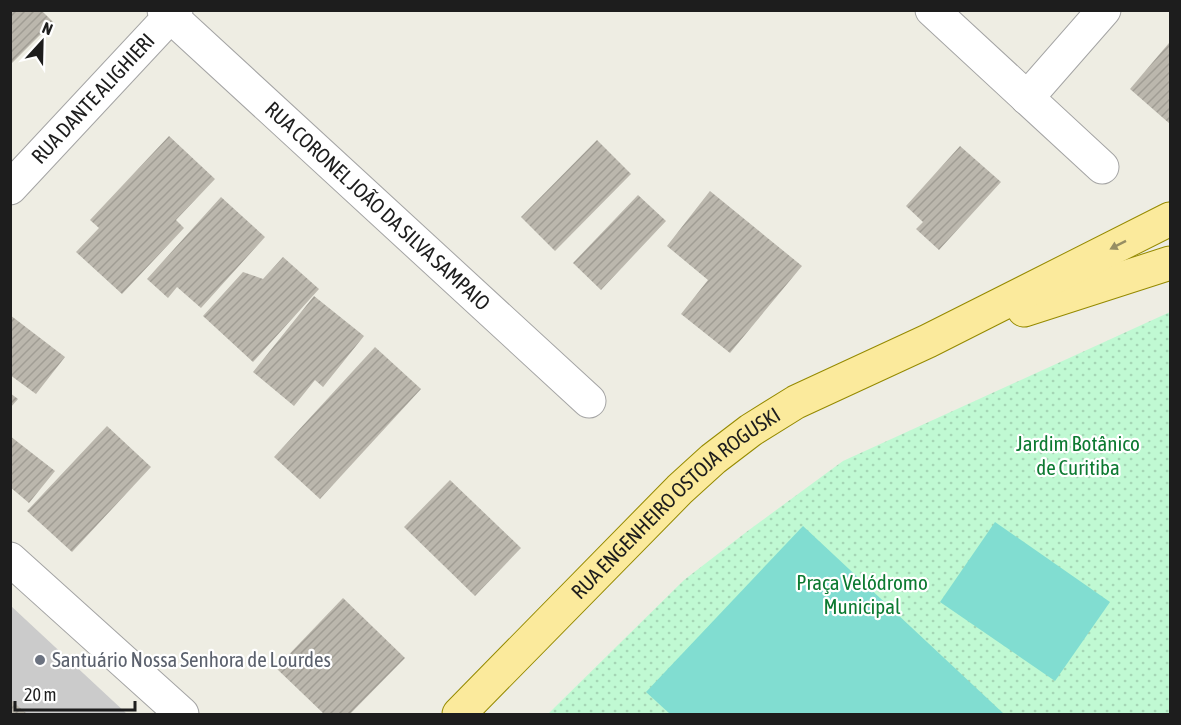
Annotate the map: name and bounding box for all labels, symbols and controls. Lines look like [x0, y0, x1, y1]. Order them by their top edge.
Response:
north arrow [12, 12, 72, 72]
street label: RUA DANTE ALIGHIERI [26, 29, 160, 169]
street label: RUA CORONEL JOÃO DA SILVA SAMPAIO [261, 96, 495, 315]
one-way arrow [1110, 240, 1127, 250]
street label: RUA ENGENHEIRO OSTOJA ROGUSKI [566, 402, 784, 603]
park label: Jardim Botânico de Curitiba [1016, 431, 1140, 479]
park label: Praça Velódromo Municipal [796, 570, 928, 618]
place label: Santuário Nossa Senhora de Lourdes [52, 647, 331, 671]
marker: Santuário Nossa Senhora de Lourdes [33, 653, 47, 667]
scale bar [15, 674, 135, 712]
text: 20 m [24, 684, 56, 705]

